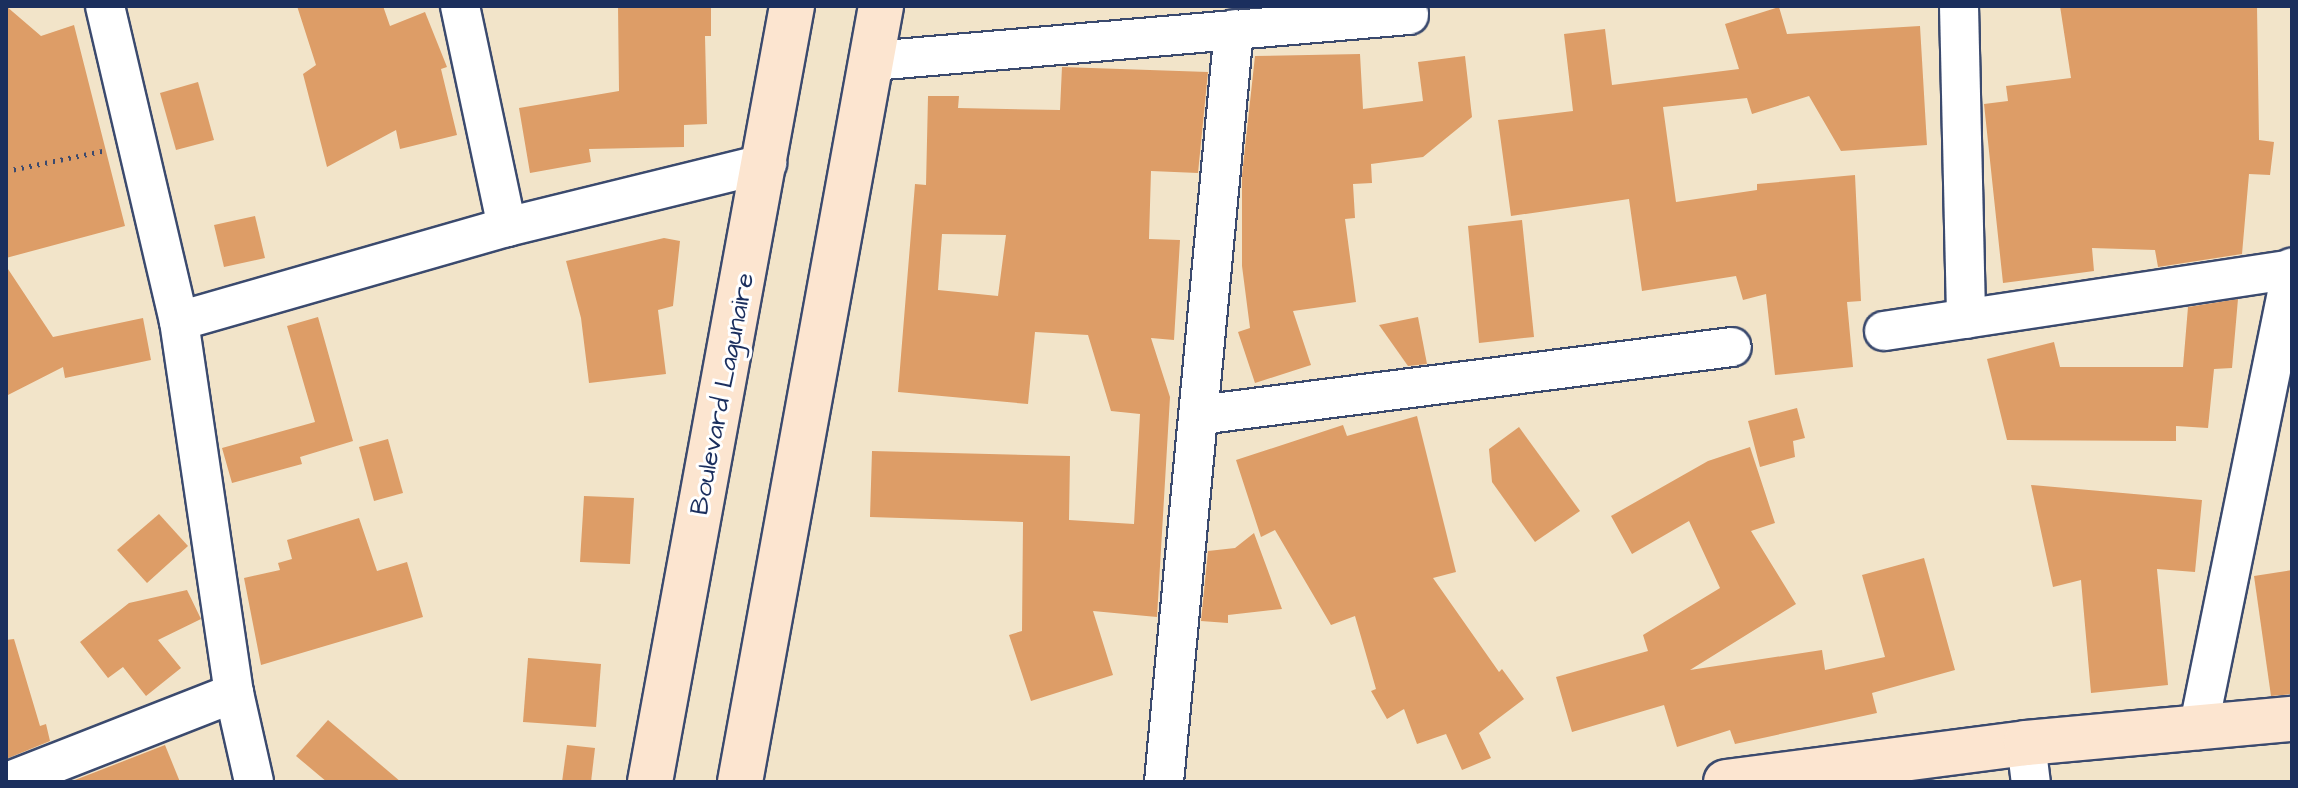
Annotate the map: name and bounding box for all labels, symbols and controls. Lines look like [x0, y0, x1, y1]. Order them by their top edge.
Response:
street label: Boulevard Lagunaire [684, 270, 762, 518]

